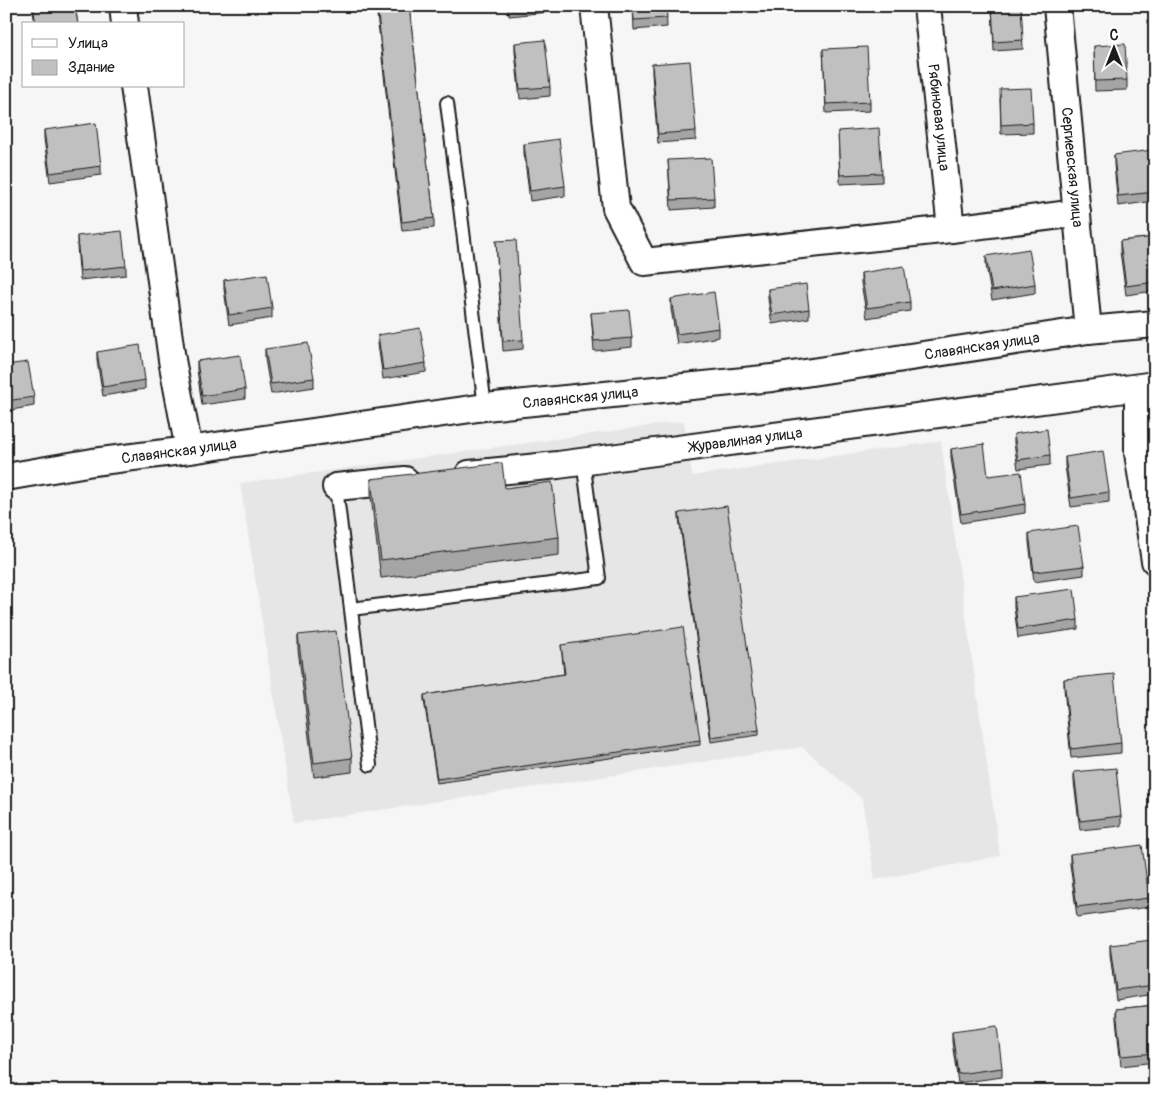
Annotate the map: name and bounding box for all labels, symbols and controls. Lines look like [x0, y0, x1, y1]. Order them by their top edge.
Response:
legend [22, 22, 185, 88]
north arrow [1088, 22, 1138, 72]
text: С [1110, 27, 1119, 44]
text: Улица [68, 34, 108, 53]
text: Здание [68, 58, 115, 77]
street label: Рябиновая улица [923, 63, 954, 172]
street label: Сергиевская улица [1057, 106, 1087, 228]
street label: Славянская улица [923, 328, 1041, 365]
street label: Славянская улица [522, 383, 639, 413]
street label: Журавлиная улица [686, 423, 804, 458]
street label: Славянская улица [120, 434, 238, 468]

